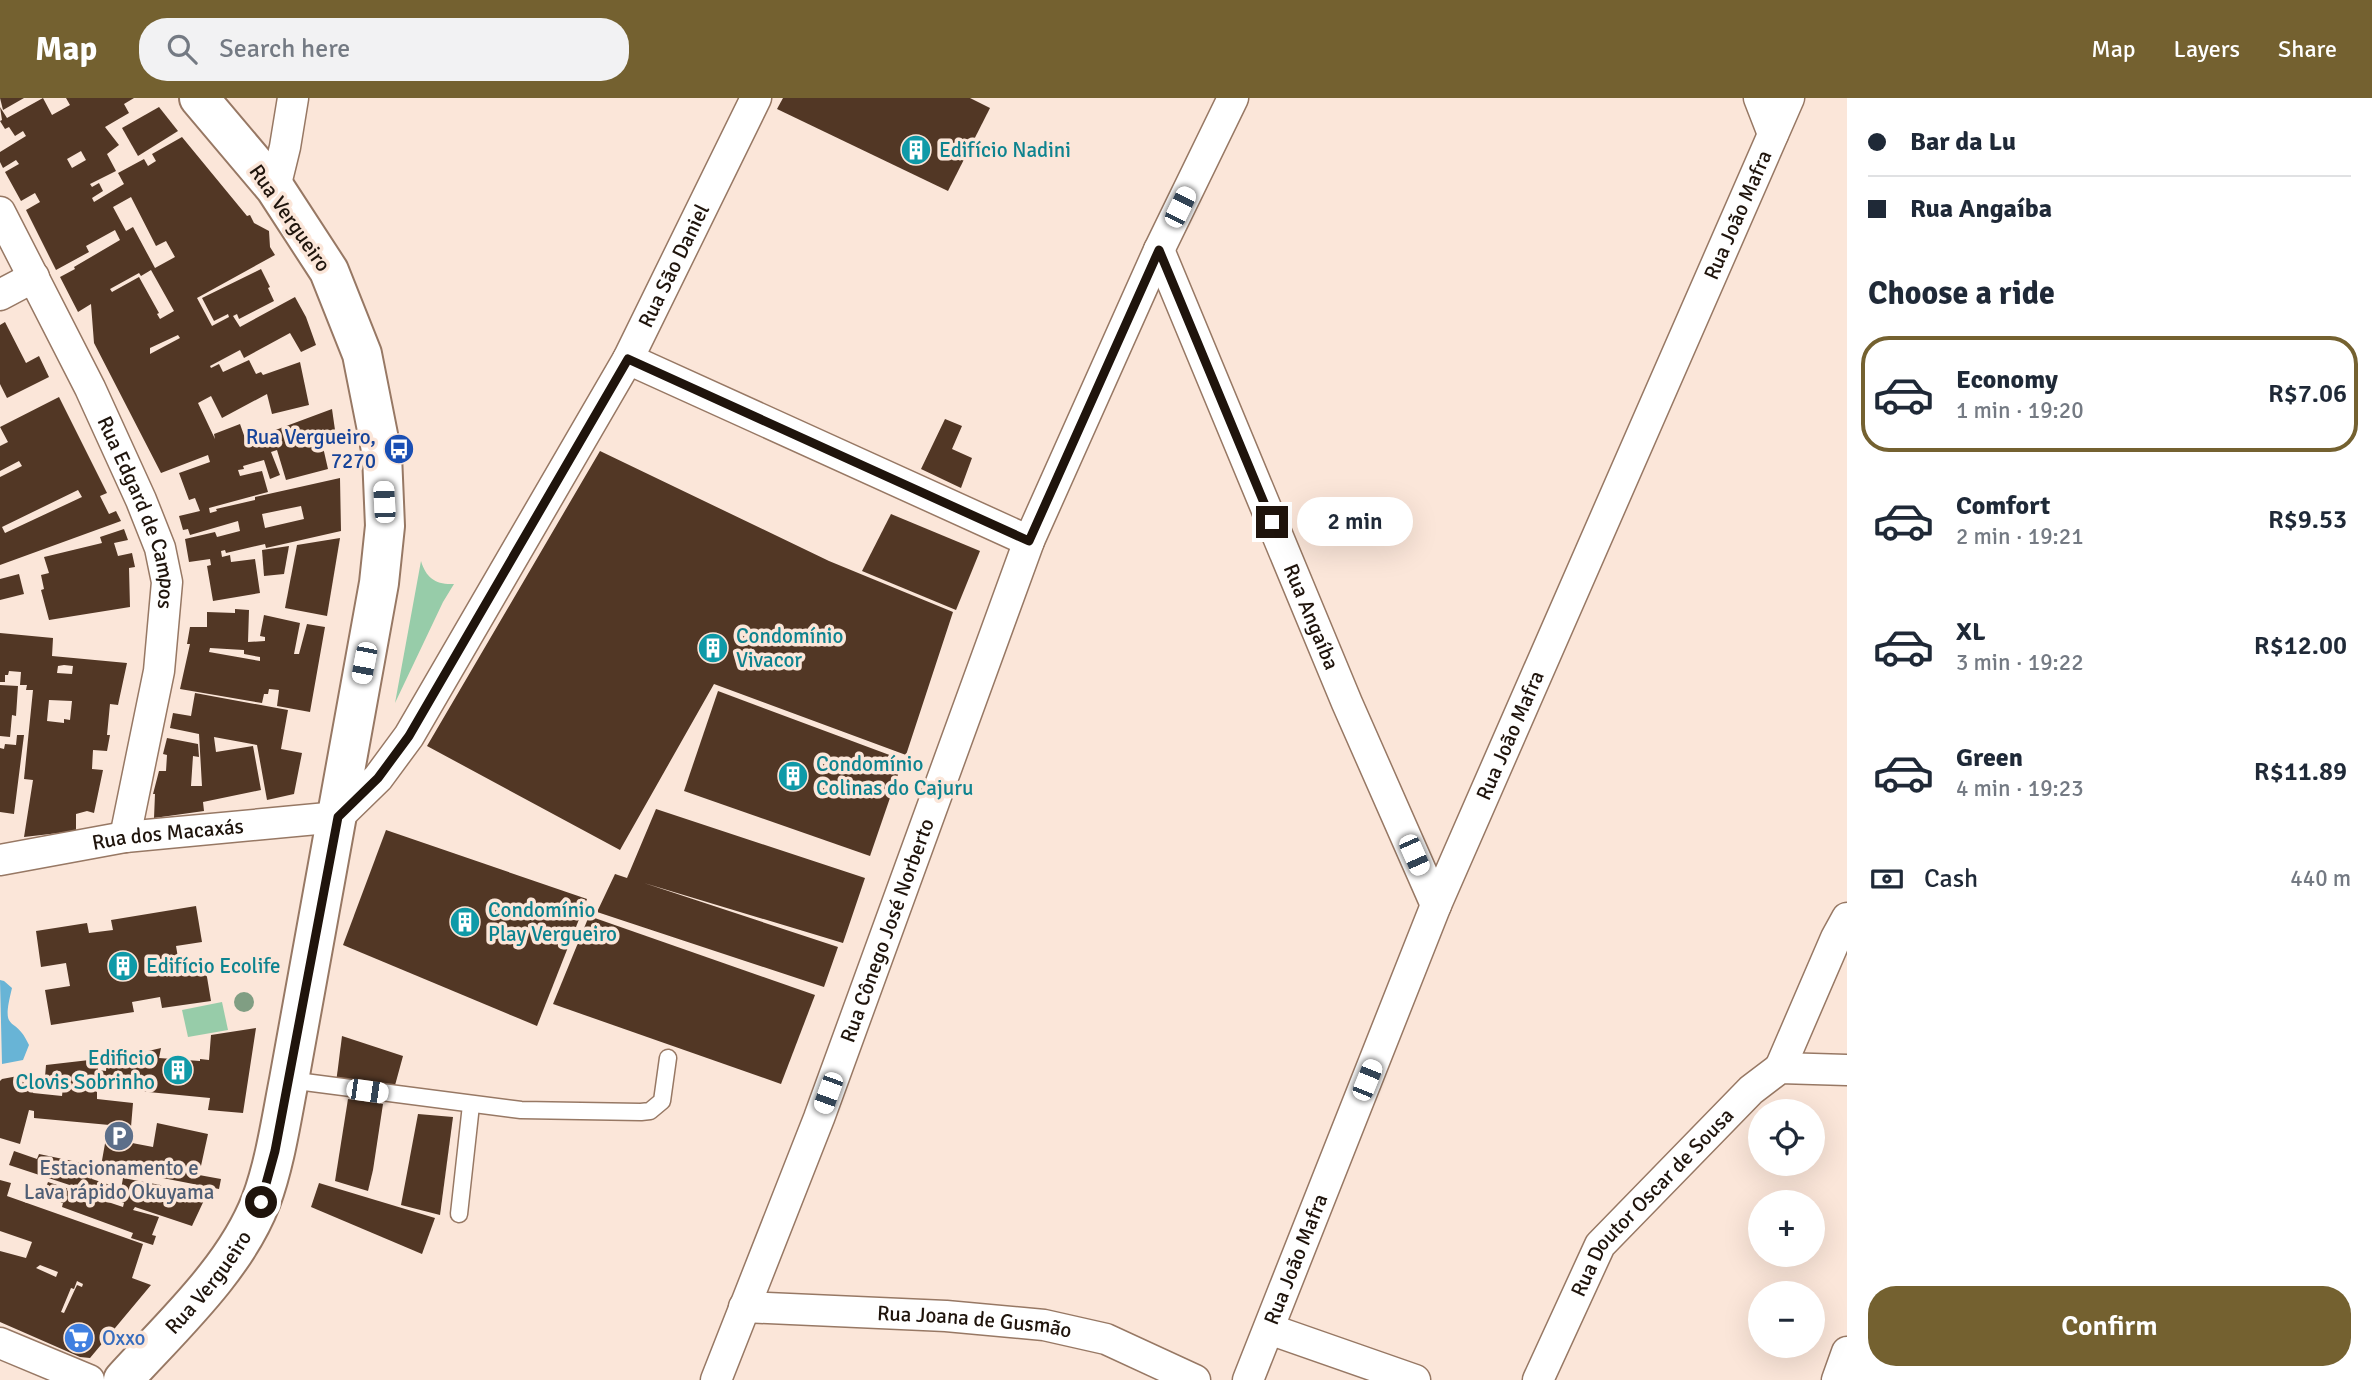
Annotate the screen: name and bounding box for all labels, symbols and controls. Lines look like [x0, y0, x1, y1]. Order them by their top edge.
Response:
search box [139, 18, 629, 81]
text: Map [35, 29, 97, 70]
icon: search [163, 30, 201, 68]
text: Search here [219, 33, 350, 65]
text: Map [2091, 34, 2136, 64]
text: Layers [2174, 34, 2240, 64]
text: Share [2278, 34, 2337, 64]
text: Bar da Lu [1910, 126, 2016, 158]
building icon: Edifício Nadini [899, 133, 933, 167]
place label: Edifício Nadini [939, 137, 1071, 163]
street label: Rua João Mafra [1698, 146, 1778, 284]
street label: Rua Vergueiro [244, 159, 336, 277]
car [1162, 184, 1199, 230]
text: Rua Angaíba [1910, 193, 2052, 225]
street label: Rua São Daniel [632, 200, 715, 332]
text: Choose a ride [1868, 274, 2055, 313]
icon: car [1872, 363, 1935, 426]
text: Economy [1956, 364, 2058, 396]
text: R$7.06 [2268, 378, 2347, 410]
text: 1 min · 19:20 [1956, 396, 2084, 425]
street label: Rua Edgard de Campos [92, 412, 180, 610]
place label: Rua Vergueiro, 7270 [246, 424, 376, 474]
bus stop icon: Rua Vergueiro, 7270 [382, 432, 416, 466]
car [373, 480, 396, 524]
icon: car [1872, 489, 1935, 552]
text: Comfort [1956, 490, 2050, 522]
callout: 2 min [1296, 498, 1412, 546]
text: R$9.53 [2268, 504, 2347, 536]
route end [1256, 506, 1288, 538]
text: 2 min [1327, 507, 1383, 536]
text: 2 min · 19:21 [1956, 522, 2084, 551]
street label: Rua Angaíba [1278, 560, 1345, 674]
icon: car [1872, 615, 1935, 678]
text: XL [1956, 616, 1986, 648]
place label: Condomínio Vivacor [736, 623, 843, 673]
text: R$12.00 [2254, 630, 2347, 662]
building icon: Condomínio Vivacor [696, 631, 730, 665]
car [350, 640, 379, 686]
text: 3 min · 19:22 [1956, 648, 2084, 677]
street label: Rua João Mafra [1471, 667, 1550, 804]
icon: car [1872, 741, 1935, 804]
text: Green [1956, 742, 2023, 774]
place label: Condomínio Colinas do Cajuru [816, 751, 974, 801]
text: R$11.89 [2254, 756, 2347, 788]
building icon: Condomínio Colinas do Cajuru [776, 759, 810, 793]
text: 4 min · 19:23 [1956, 774, 2084, 803]
street label: Rua dos Macaxás [90, 813, 245, 856]
street label: Rua Cônego José Norberto [835, 815, 940, 1046]
car [1396, 832, 1433, 878]
icon: cash [1868, 860, 1906, 898]
text: Cash [1924, 863, 1978, 895]
text: 440 m [2290, 864, 2351, 893]
place label: Condomínio Play Vergueiro [488, 897, 617, 947]
building icon: Condomínio Play Vergueiro [448, 905, 482, 939]
building icon: Edifício Ecolife [106, 949, 140, 983]
place label: Edifício Ecolife [146, 953, 281, 979]
place label: Edificio Clovis Sobrinho [16, 1045, 155, 1095]
building icon: Edificio Clovis Sobrinho [161, 1053, 195, 1087]
car [1350, 1057, 1385, 1103]
car [811, 1070, 846, 1116]
car [345, 1078, 390, 1104]
map controls [1748, 1099, 1825, 1358]
button: locate [1748, 1099, 1825, 1176]
street label: Rua Doutor Oscar de Sousa [1565, 1103, 1739, 1301]
parking icon: Estacionamento e Lava rápido Okuyama [102, 1119, 136, 1153]
place label: Estacionamento e Lava rápido Okuyama [24, 1155, 214, 1205]
route start [245, 1186, 277, 1218]
street label: Rua João Mafra [1258, 1190, 1333, 1328]
button: + [1748, 1190, 1825, 1267]
street label: Rua Vergueiro [160, 1226, 257, 1340]
button: − [1748, 1281, 1825, 1358]
button: Confirm [1868, 1286, 2351, 1366]
street label: Rua Joana de Gusmão [877, 1300, 1074, 1344]
supermarket icon: Oxxo [62, 1321, 96, 1355]
place label: Oxxo [102, 1325, 145, 1351]

